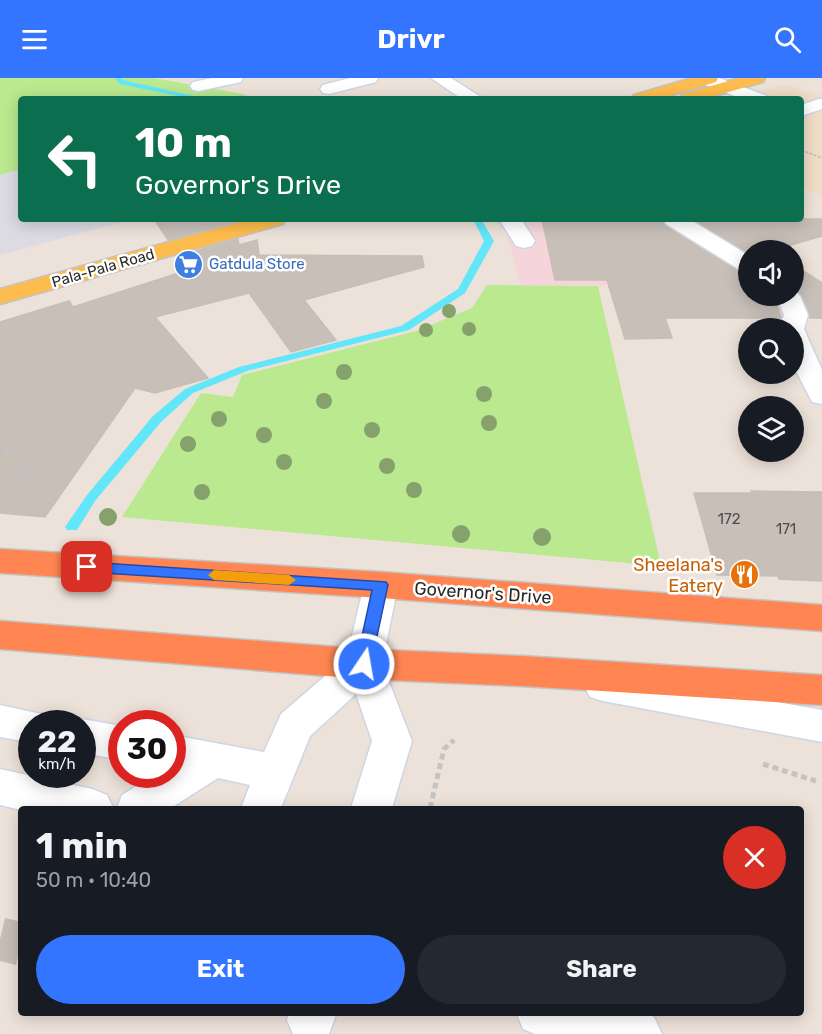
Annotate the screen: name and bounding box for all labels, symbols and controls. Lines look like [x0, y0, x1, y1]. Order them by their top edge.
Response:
icon: menu [18, 23, 51, 56]
text: Drivr [377, 23, 445, 55]
icon: search [771, 23, 804, 56]
text: 10 m [135, 118, 232, 168]
icon: left [36, 120, 114, 198]
text: Governor's Drive [135, 169, 341, 201]
map controls [738, 240, 804, 462]
button: sound [738, 240, 804, 306]
street label: Pala-Pala Road [50, 245, 156, 291]
supermarket icon: Gatdula Store [172, 248, 204, 280]
place label: Gatdula Store [209, 255, 305, 273]
button: search [738, 318, 804, 384]
button: layers [738, 396, 804, 462]
house number: 172 [718, 510, 741, 528]
house number: 171 [776, 520, 796, 538]
pin [61, 541, 112, 592]
icon: arrive [70, 550, 103, 583]
place label: Sheelana's Eatery [633, 554, 723, 597]
restaurant icon: Sheelana's Eatery [728, 559, 760, 591]
street label: Governor's Drive [414, 577, 552, 609]
position arrow [332, 632, 396, 696]
speed limit sign: 30 [108, 710, 186, 788]
text: 22 [38, 724, 77, 760]
text: km/h [38, 755, 76, 773]
text: 1 min [36, 824, 128, 867]
button: close [723, 826, 786, 889]
text: 50 m · 10:40 [36, 868, 151, 892]
button: Exit [36, 935, 405, 1004]
button: Share [417, 935, 786, 1004]

